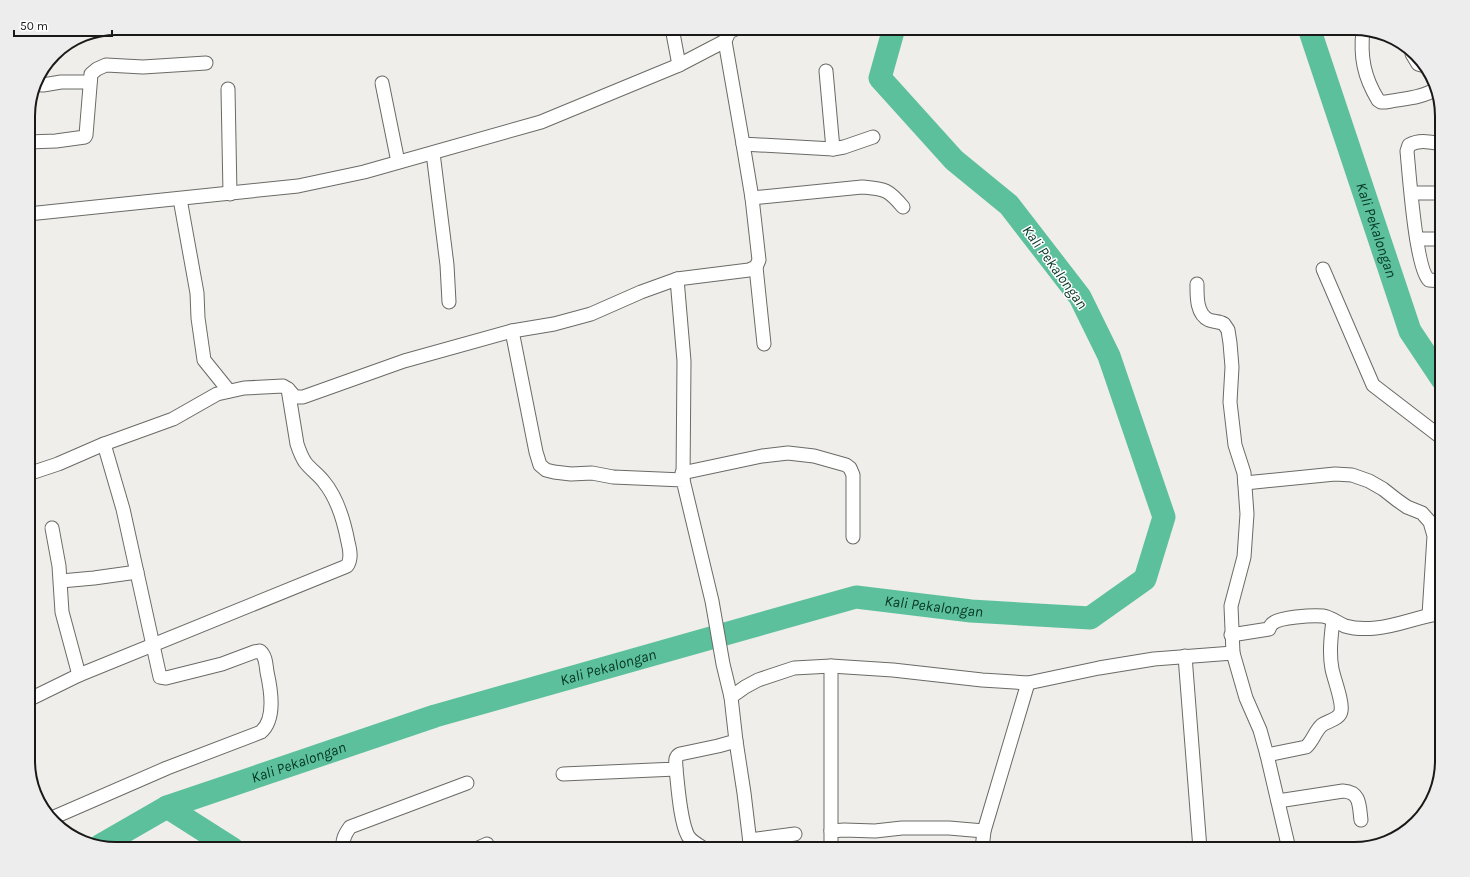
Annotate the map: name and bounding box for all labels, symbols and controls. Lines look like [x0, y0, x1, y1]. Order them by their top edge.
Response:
scale bar [14, 12, 112, 38]
text: 50 m [20, 19, 48, 33]
water label: Kali Pekalongan [1352, 180, 1401, 280]
water label: Kali Pekalongan [1019, 222, 1091, 312]
water label: Kali Pekalongan [883, 592, 984, 621]
water label: Kali Pekalongan [558, 645, 658, 689]
water label: Kali Pekalongan [249, 738, 348, 787]

